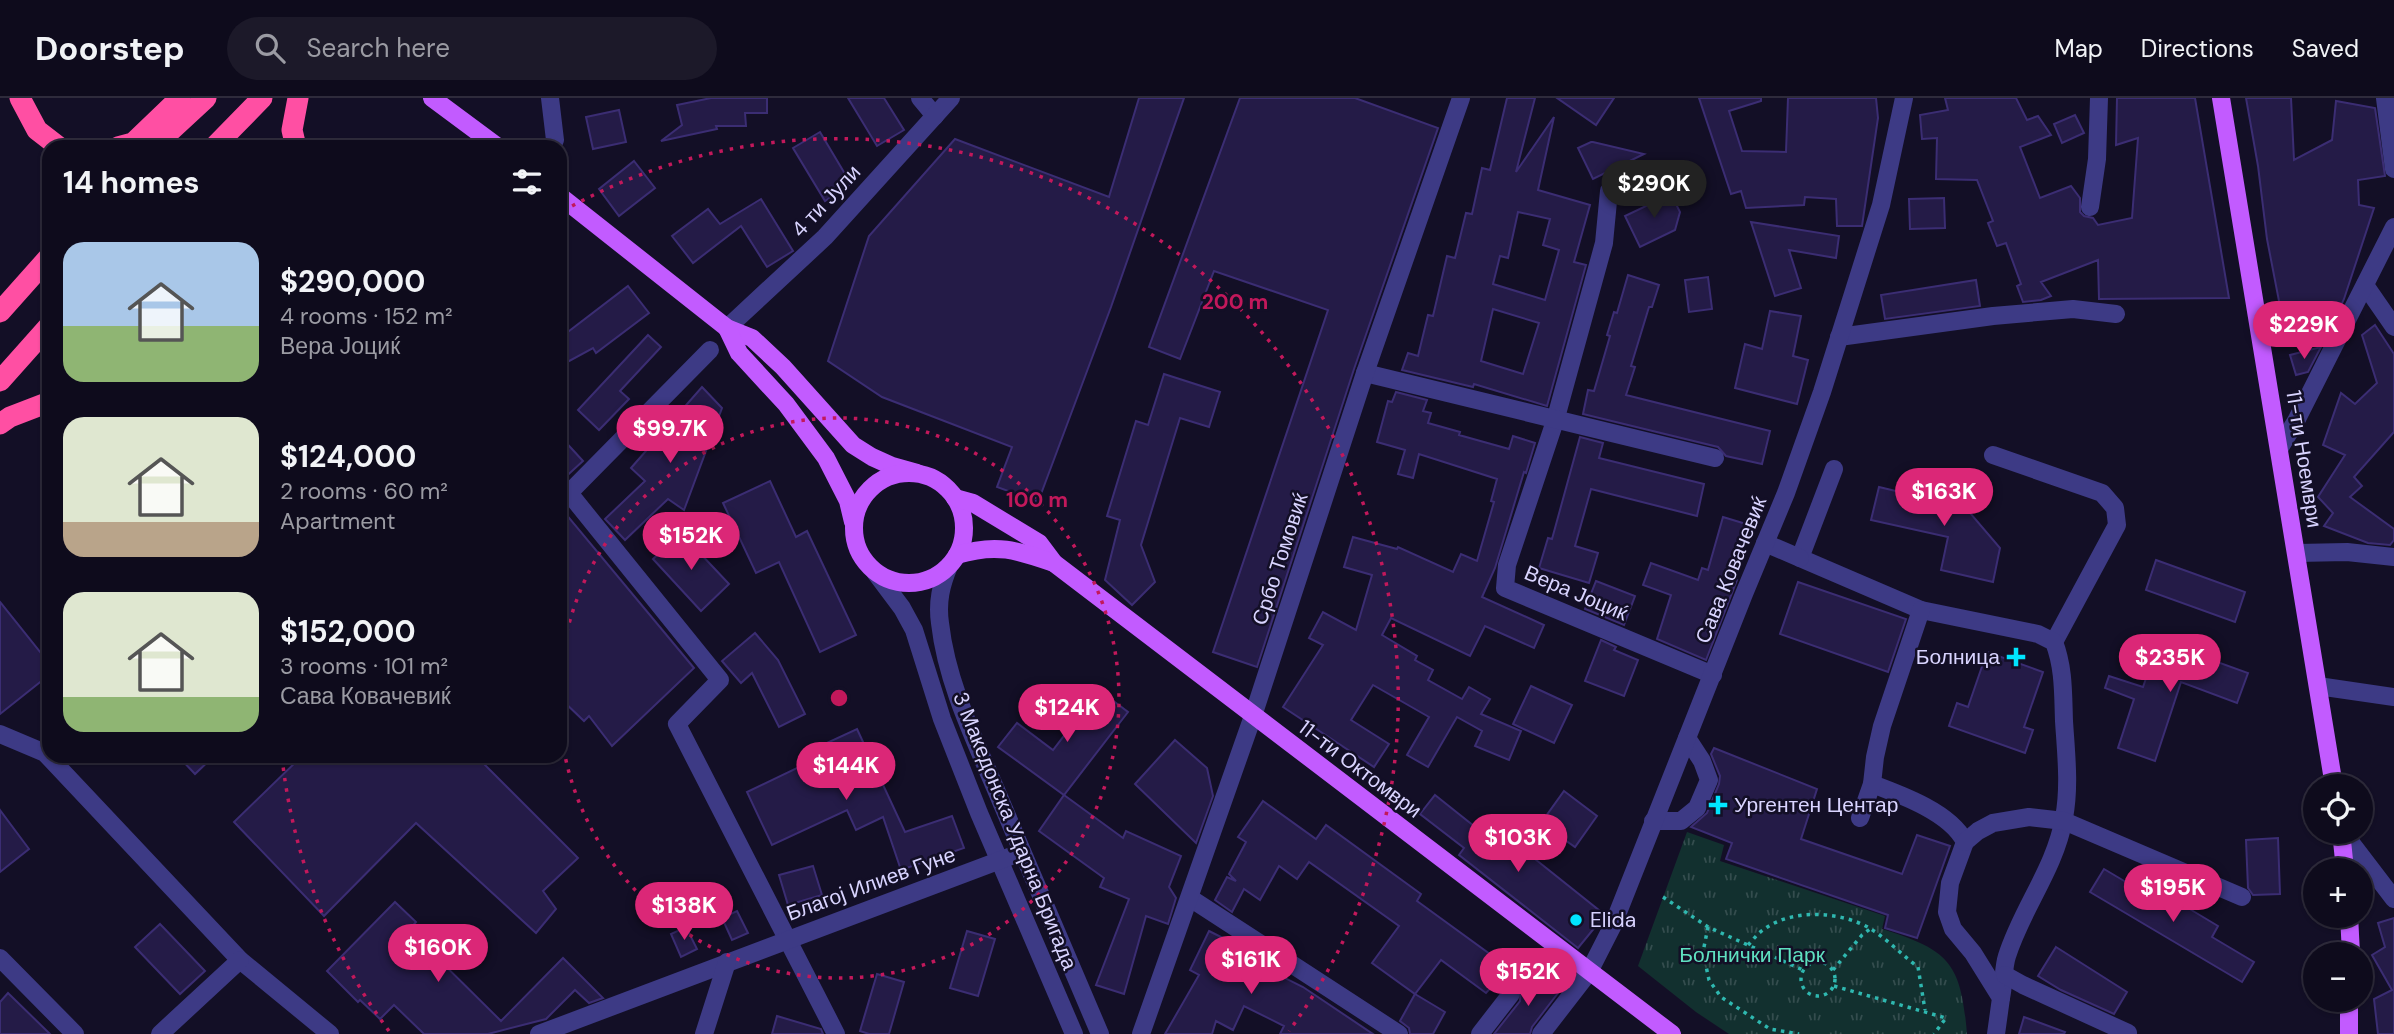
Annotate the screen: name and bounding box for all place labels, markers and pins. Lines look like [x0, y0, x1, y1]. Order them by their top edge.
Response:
pin: $290K [1605, 160, 1703, 220]
pin: $229K [2255, 302, 2353, 361]
pin: $99.7K [613, 406, 727, 465]
pin: $163K [1895, 468, 1993, 528]
pin: $152K [642, 512, 740, 572]
pin: $235K [2121, 634, 2219, 694]
place label: Болница [1916, 643, 2000, 671]
marker: Болница [2006, 647, 2026, 667]
pin: $124K [1018, 684, 1116, 744]
centre of rings [827, 686, 851, 710]
pin: $144K [797, 742, 895, 802]
place label: Ургентен Центар [1734, 791, 1898, 819]
marker: Ургентен Центар [1708, 795, 1728, 815]
pin: $103K [1469, 814, 1567, 874]
pin: $195K [2124, 864, 2222, 924]
pin: $138K [635, 882, 733, 942]
place label: Elida [1590, 906, 1636, 934]
marker: Elida [1568, 912, 1584, 928]
pin: $160K [389, 924, 487, 984]
pin: $161K [1202, 936, 1300, 996]
pin: $152K [1479, 948, 1577, 1008]

